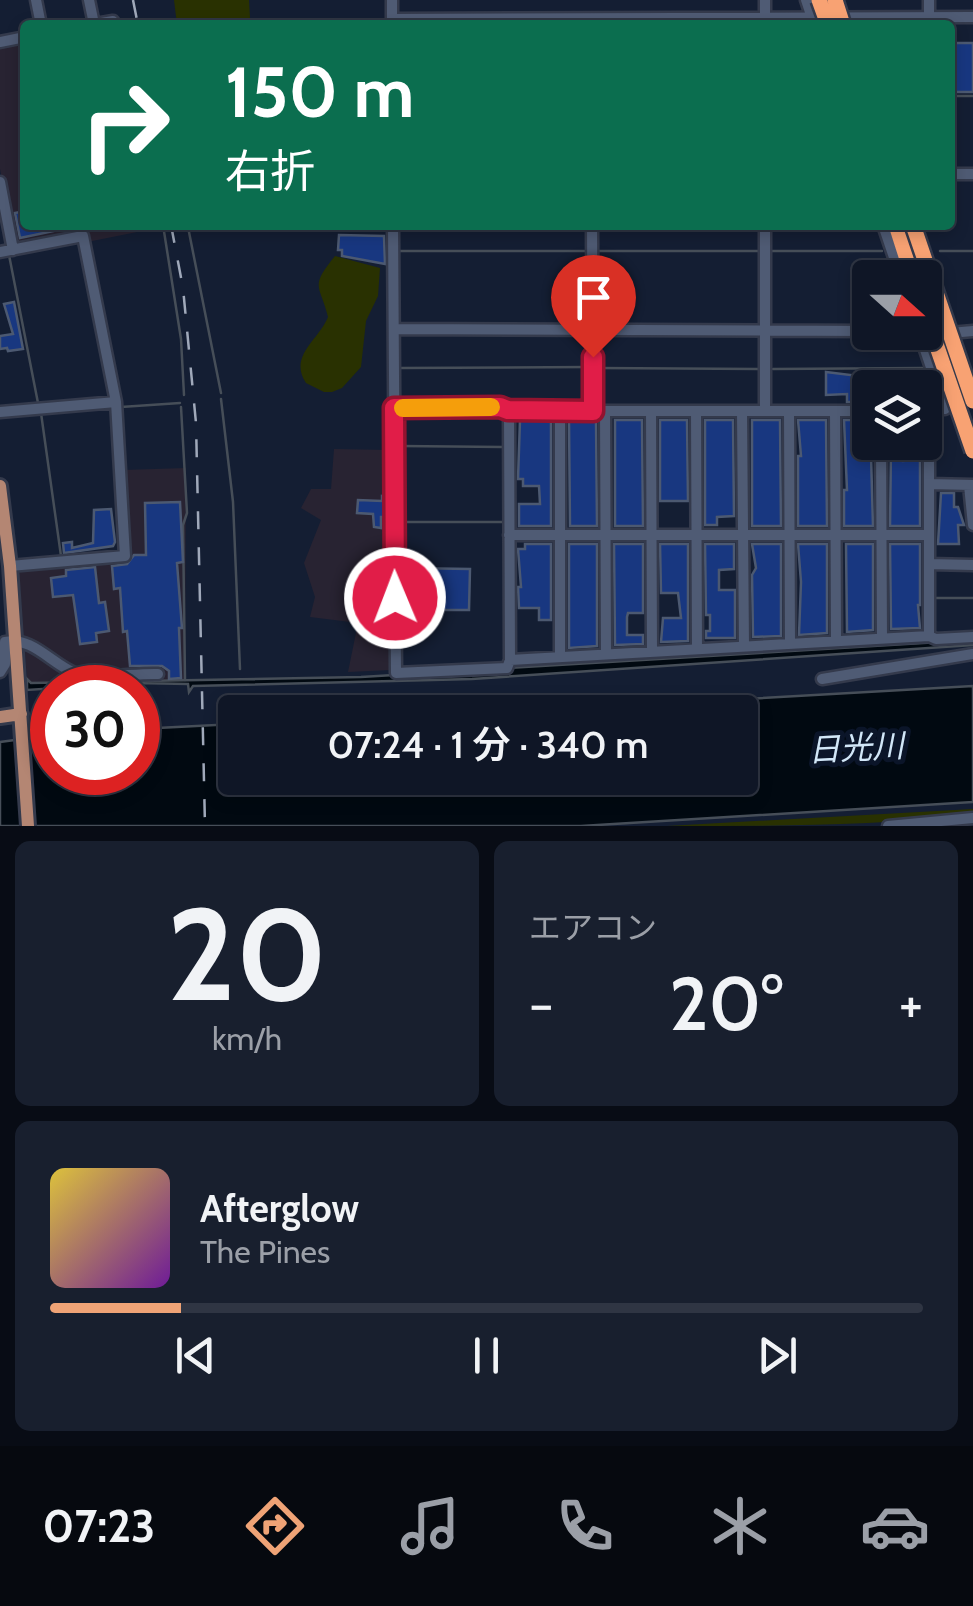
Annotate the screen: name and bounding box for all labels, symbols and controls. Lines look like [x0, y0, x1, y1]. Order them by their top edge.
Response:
text: 150 m [225, 49, 414, 135]
icon: right [60, 60, 190, 190]
text: 右折 [225, 144, 315, 198]
pin [551, 255, 636, 358]
north arrow [852, 260, 942, 350]
map controls [852, 260, 942, 460]
icon: arrive [566, 270, 621, 325]
button: layers [852, 370, 942, 460]
position arrow [343, 546, 447, 650]
speed limit sign: 30 [30, 665, 160, 795]
text: 07:24 · 1 分 · 340 m [327, 721, 649, 768]
water label: 日光川 [807, 725, 908, 769]
text: 20 [167, 875, 327, 1033]
text: エアコン [529, 908, 657, 947]
text: 20° [669, 958, 783, 1049]
text: − [529, 970, 553, 1037]
text: + [899, 970, 923, 1037]
text: km/h [212, 1019, 282, 1058]
text: Afterglow [200, 1185, 359, 1232]
text: The Pines [200, 1232, 330, 1271]
icon: previous [168, 1328, 223, 1383]
icon: pause [459, 1328, 514, 1383]
icon: next [750, 1328, 805, 1383]
icon: directions [240, 1491, 310, 1561]
icon: music [395, 1491, 465, 1561]
icon: phone [550, 1491, 620, 1561]
icon: climate [705, 1491, 775, 1561]
icon: car [860, 1491, 930, 1561]
text: 07:23 [43, 1499, 155, 1553]

